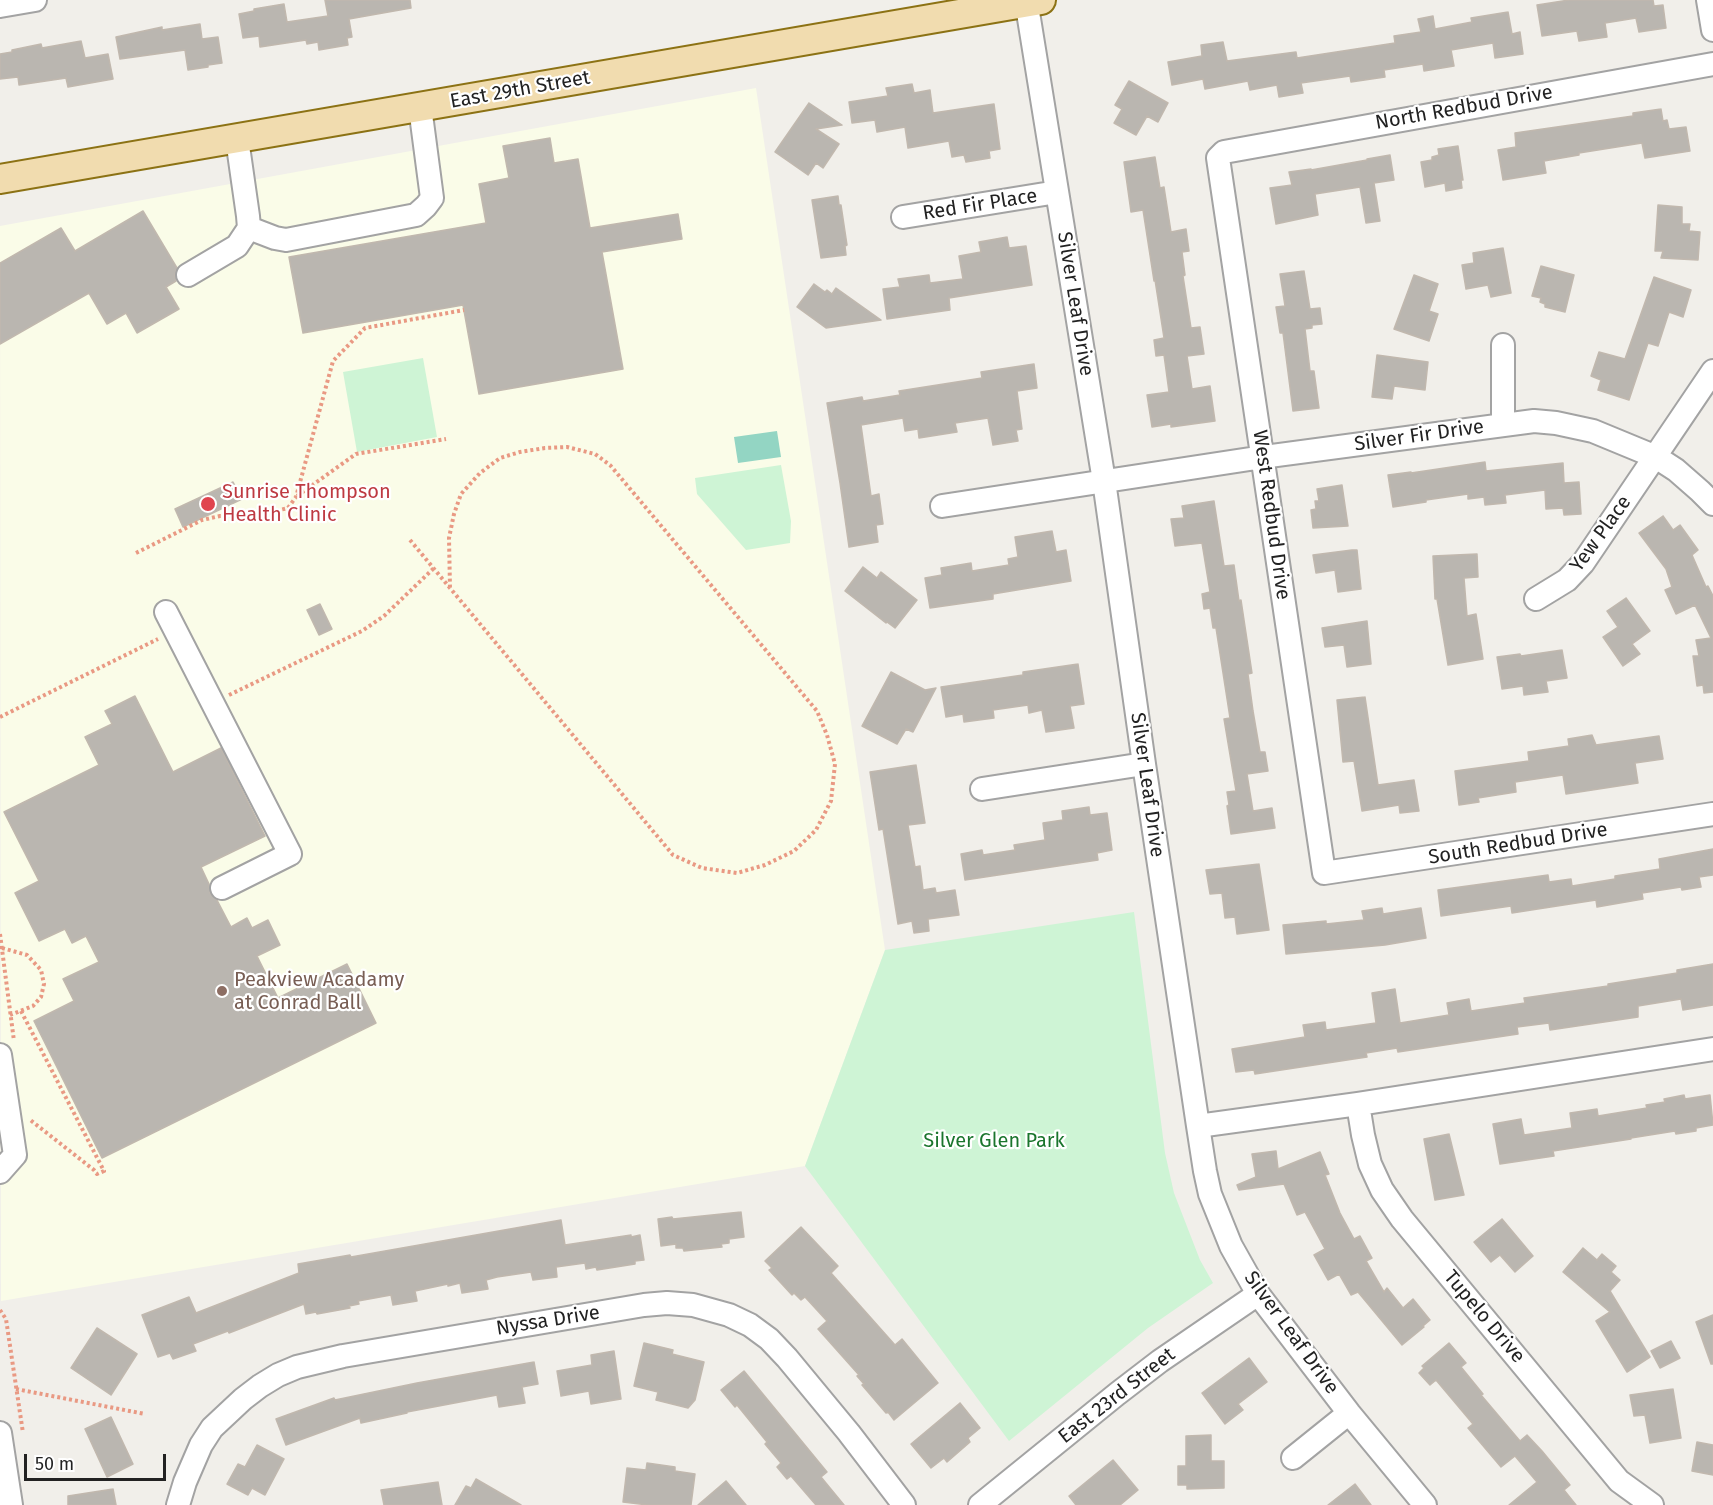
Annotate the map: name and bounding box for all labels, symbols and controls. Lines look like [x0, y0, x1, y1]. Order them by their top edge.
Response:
street label: East 29th Street [448, 66, 592, 114]
street label: North Redbud Drive [1373, 81, 1555, 135]
street label: Red Fir Place [921, 184, 1039, 226]
street label: Silver Leaf Drive [1052, 230, 1098, 378]
street label: Silver Fir Drive [1353, 415, 1485, 457]
street label: West Redbud Drive [1247, 428, 1295, 602]
place label: Sunrise Thompson Health Clinic [222, 480, 391, 527]
street label: Yew Place [1565, 491, 1637, 577]
marker: Sunrise Thompson Health Clinic [199, 495, 217, 513]
street label: Silver Leaf Drive [1125, 711, 1169, 859]
street label: South Redbud Drive [1427, 818, 1609, 870]
place label: Peakview Acadamy at Conrad Ball [234, 968, 404, 1015]
marker: Peakview Acadamy at Conrad Ball [215, 984, 229, 998]
park label: Silver Glen Park [923, 1129, 1065, 1153]
street label: Tupelo Drive [1438, 1266, 1530, 1368]
street label: Silver Leaf Drive [1238, 1267, 1344, 1399]
street label: Nyssa Drive [494, 1301, 602, 1341]
street label: East 23rd Street [1054, 1343, 1180, 1449]
scale bar [27, 1442, 170, 1480]
text: 50 m [35, 1453, 74, 1475]

